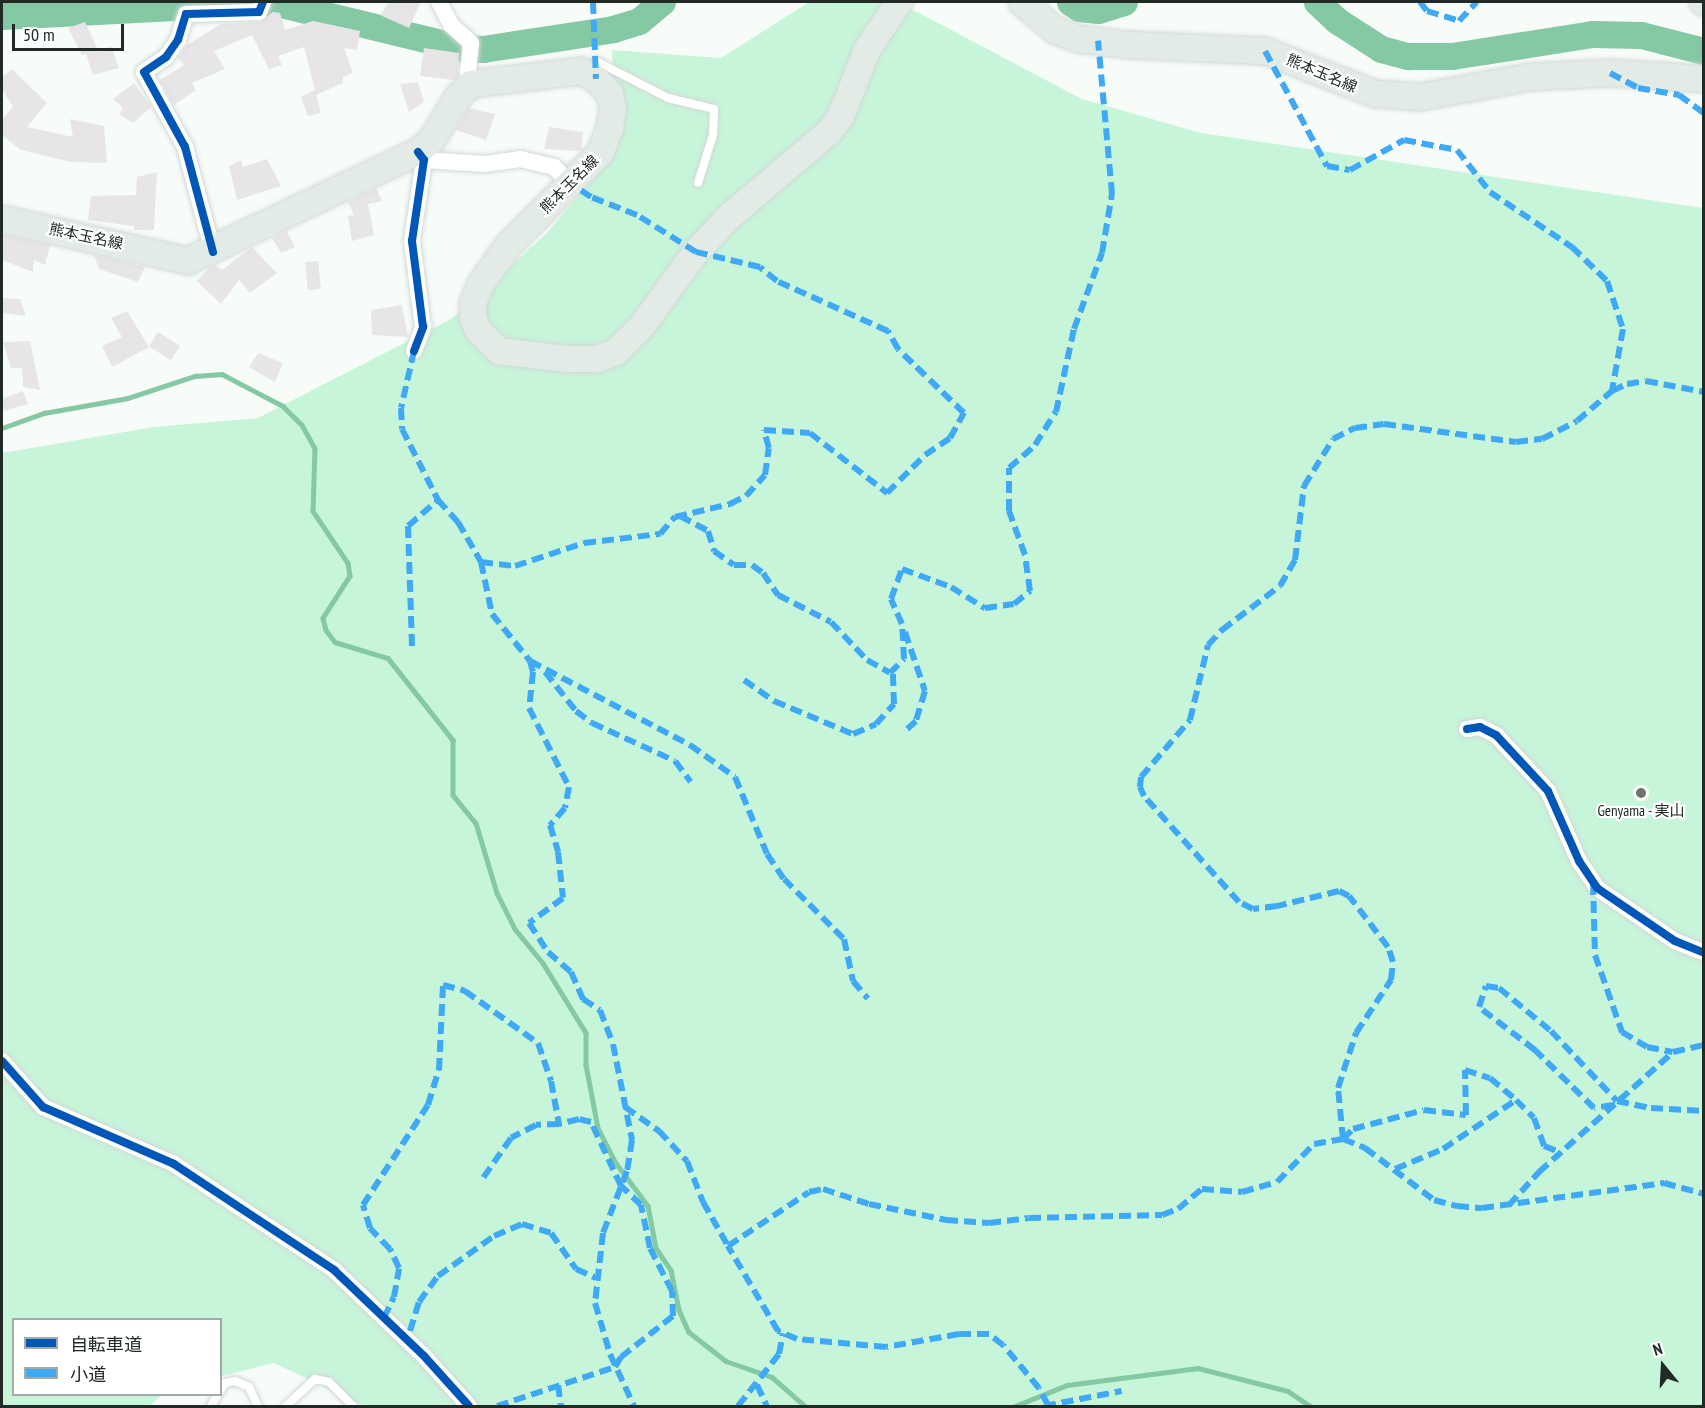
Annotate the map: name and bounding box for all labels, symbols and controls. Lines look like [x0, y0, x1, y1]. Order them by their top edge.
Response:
scale bar [15, 12, 128, 50]
text: 50 m [23, 23, 55, 46]
street label: 熊本玉名線 [1284, 50, 1360, 96]
street label: 熊本玉名線 [536, 151, 602, 217]
street label: 熊本玉名線 [47, 219, 125, 253]
marker: Genyama - 実山 [1634, 786, 1648, 800]
place label: Genyama - 実山 [1597, 802, 1685, 820]
legend [12, 1318, 222, 1396]
text: 自転車道 [70, 1333, 142, 1356]
north arrow [1633, 1336, 1693, 1396]
text: N [1650, 1338, 1665, 1360]
text: 小道 [70, 1363, 106, 1386]

